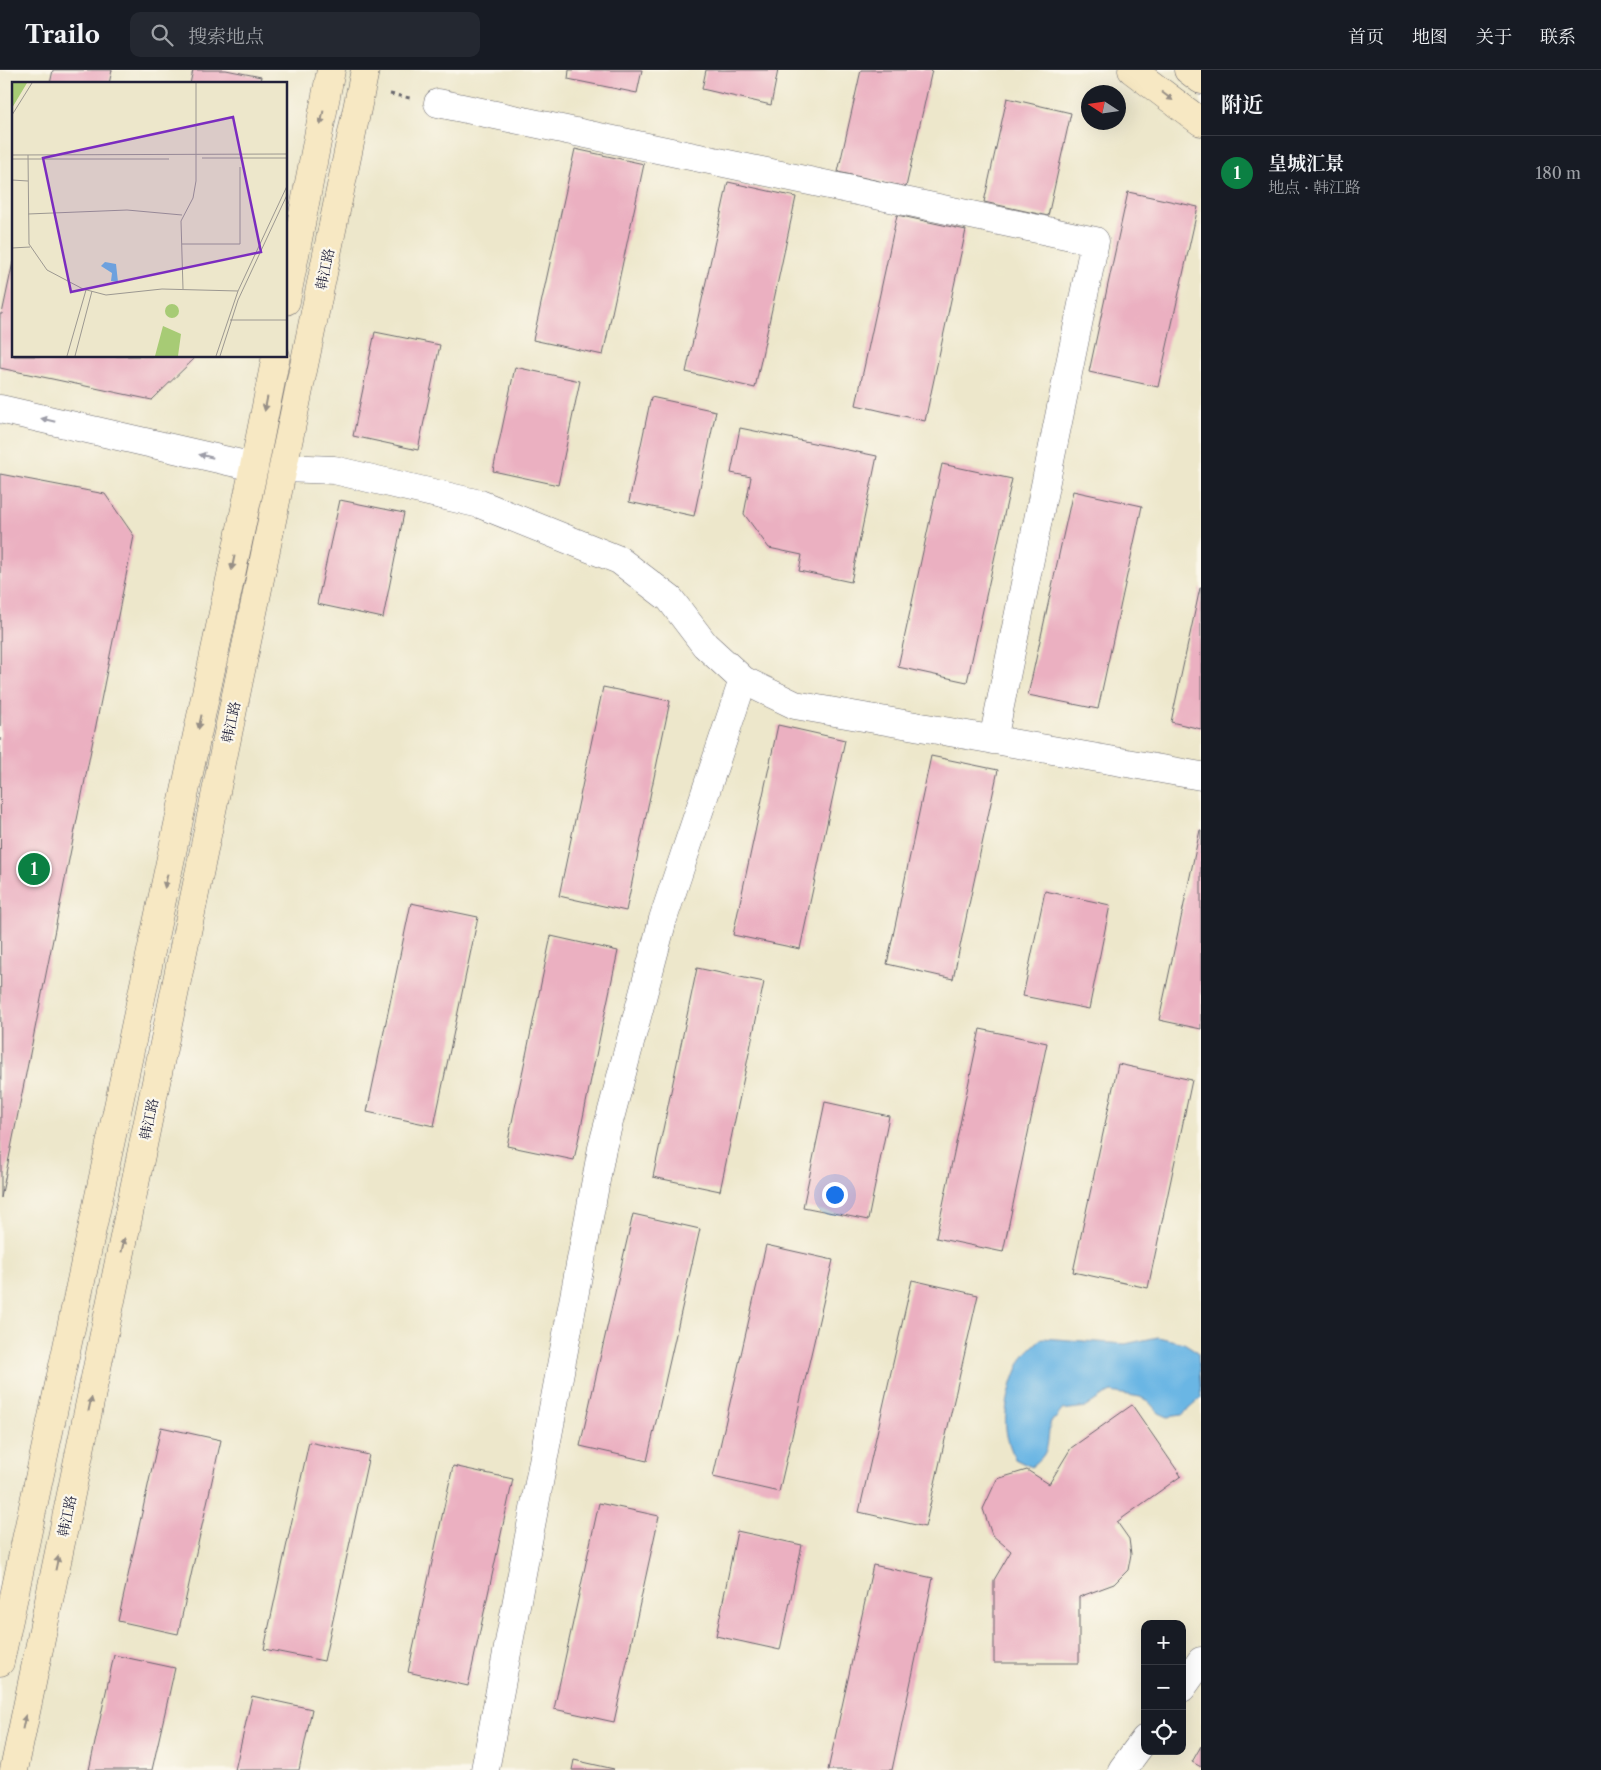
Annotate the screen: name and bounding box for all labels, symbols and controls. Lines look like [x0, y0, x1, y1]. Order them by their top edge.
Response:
search box [130, 12, 480, 57]
text: Trailo [25, 20, 100, 49]
icon: search [148, 21, 176, 49]
text: 搜索地点 [188, 25, 264, 48]
text: 首页 [1348, 26, 1384, 48]
text: 地图 [1412, 26, 1448, 48]
text: 关于 [1476, 26, 1512, 48]
text: 联系 [1540, 26, 1576, 48]
inset map [12, 82, 288, 358]
north arrow [1081, 85, 1126, 130]
one-way arrow [1160, 91, 1174, 101]
text: 附近 [1221, 92, 1263, 117]
one-way arrow [318, 110, 326, 125]
text: 皇城汇景 [1268, 152, 1344, 175]
text: 1 [1233, 163, 1241, 183]
text: 180 m [1535, 163, 1581, 183]
text: 地点 · 韩江路 [1268, 177, 1361, 197]
street label: 韩江路 [312, 247, 338, 291]
one-way arrow [262, 397, 270, 413]
one-way arrow [40, 416, 55, 424]
one-way arrow [199, 452, 214, 460]
one-way arrow [229, 556, 237, 572]
street label: 韩江路 [218, 700, 244, 744]
one-way arrow [196, 715, 204, 730]
pin: 1 [18, 850, 50, 888]
one-way arrow [162, 874, 170, 889]
street label: 韩江路 [136, 1097, 162, 1141]
your location [822, 1182, 848, 1208]
one-way arrow [119, 1236, 127, 1252]
one-way arrow [86, 1396, 94, 1412]
street label: 韩江路 [54, 1494, 80, 1538]
one-way arrow [53, 1556, 61, 1571]
map controls [1141, 1620, 1186, 1755]
button: + [1141, 1620, 1186, 1665]
button: − [1141, 1665, 1186, 1710]
button: locate [1141, 1710, 1186, 1755]
one-way arrow [20, 1715, 28, 1730]

